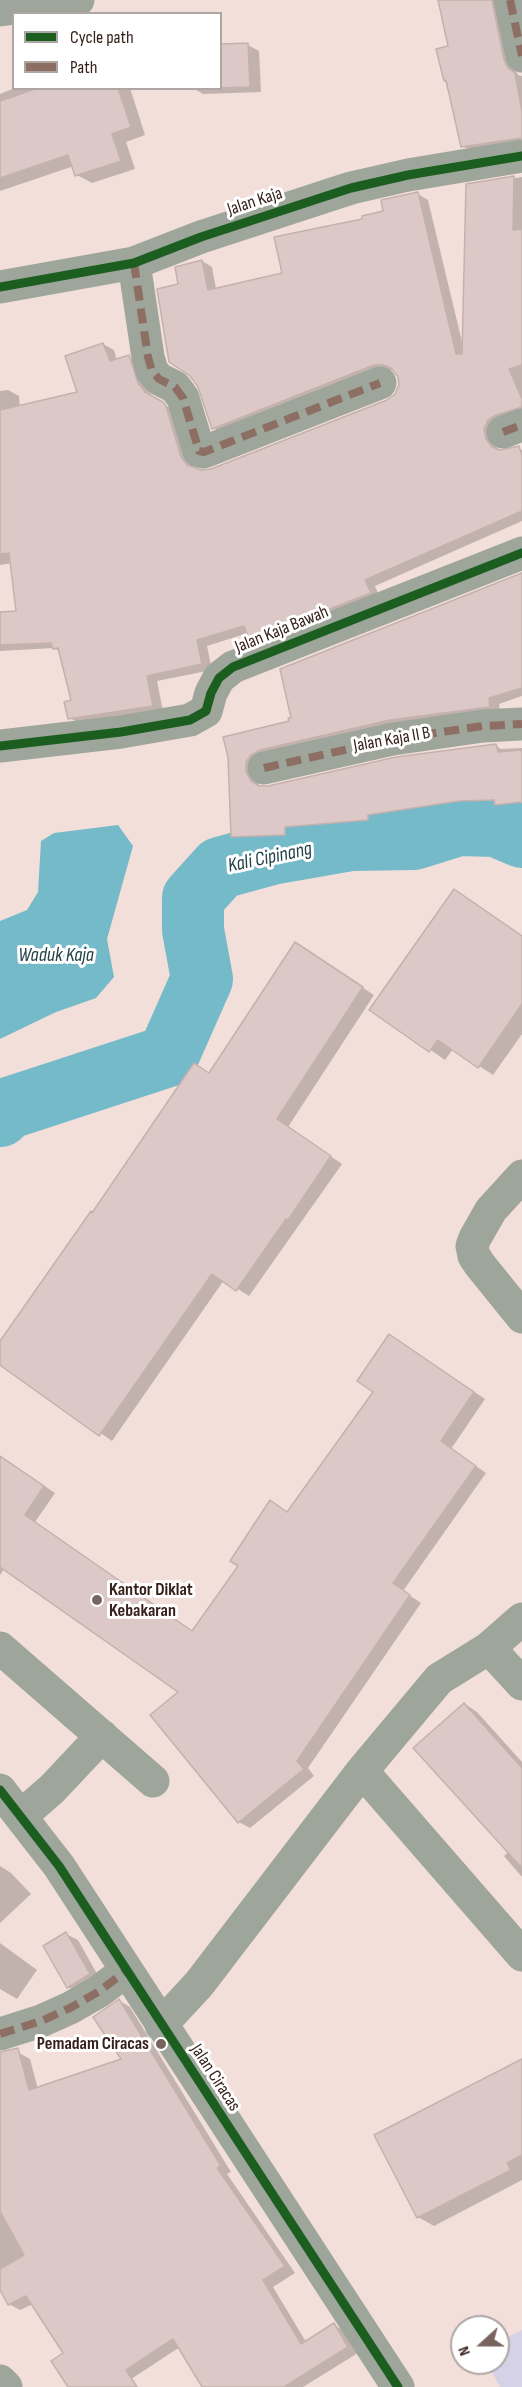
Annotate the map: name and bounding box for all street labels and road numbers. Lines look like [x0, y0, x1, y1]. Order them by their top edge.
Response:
street label: Jalan Kaja [225, 183, 285, 221]
street label: Jalan Kaja Bawah [232, 601, 332, 659]
street label: Jalan Kaja II B [352, 723, 432, 757]
street label: Jalan Ciracas [185, 2040, 245, 2116]

